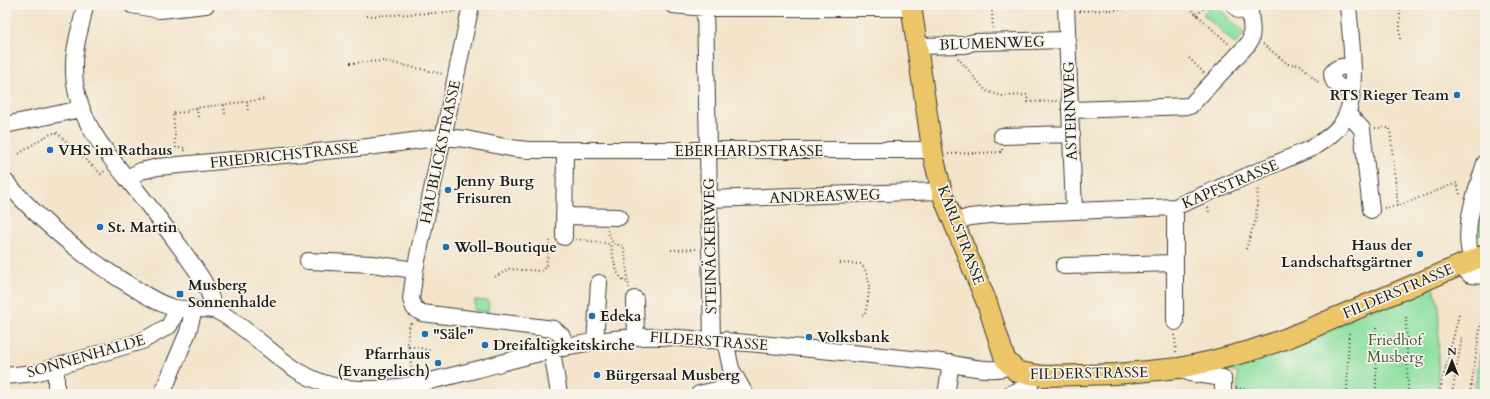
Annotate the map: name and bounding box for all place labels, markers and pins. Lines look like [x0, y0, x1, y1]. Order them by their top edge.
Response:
place label: RTS Rieger Team [1330, 85, 1449, 105]
marker: RTS Rieger Team [1452, 90, 1462, 100]
place label: VHS im Rathaus [58, 140, 172, 160]
marker: VHS im Rathaus [45, 145, 55, 155]
place label: Jenny Burg Frisuren [454, 171, 534, 208]
marker: Jenny Burg Frisuren [443, 185, 453, 195]
place label: St. Martin [108, 217, 178, 237]
marker: St. Martin [95, 222, 105, 232]
place label: Haus der Landschaftsgärtner [1281, 235, 1413, 272]
place label: Woll-Boutique [453, 237, 557, 257]
marker: Woll-Boutique [441, 242, 451, 252]
marker: Haus der Landschaftsgärtner [1415, 249, 1425, 259]
place label: Musberg Sonnenhalde [188, 275, 277, 312]
marker: Musberg Sonnenhalde [175, 289, 185, 299]
place label: Edeka [600, 306, 642, 326]
marker: Edeka [587, 311, 597, 321]
place label: "Säle" [433, 324, 474, 344]
place label: Volksbank [817, 327, 890, 347]
marker: "Säle" [420, 329, 430, 339]
marker: Volksbank [804, 332, 814, 342]
place label: Dreifaltigkeitskirche [493, 335, 635, 355]
marker: Dreifaltigkeitskirche [480, 340, 490, 350]
place label: Pfarrhaus (Evangelisch) [338, 344, 430, 381]
marker: Pfarrhaus (Evangelisch) [433, 358, 443, 368]
place label: Bürgersaal Musberg [605, 365, 740, 385]
marker: Bürgersaal Musberg [592, 370, 602, 380]

